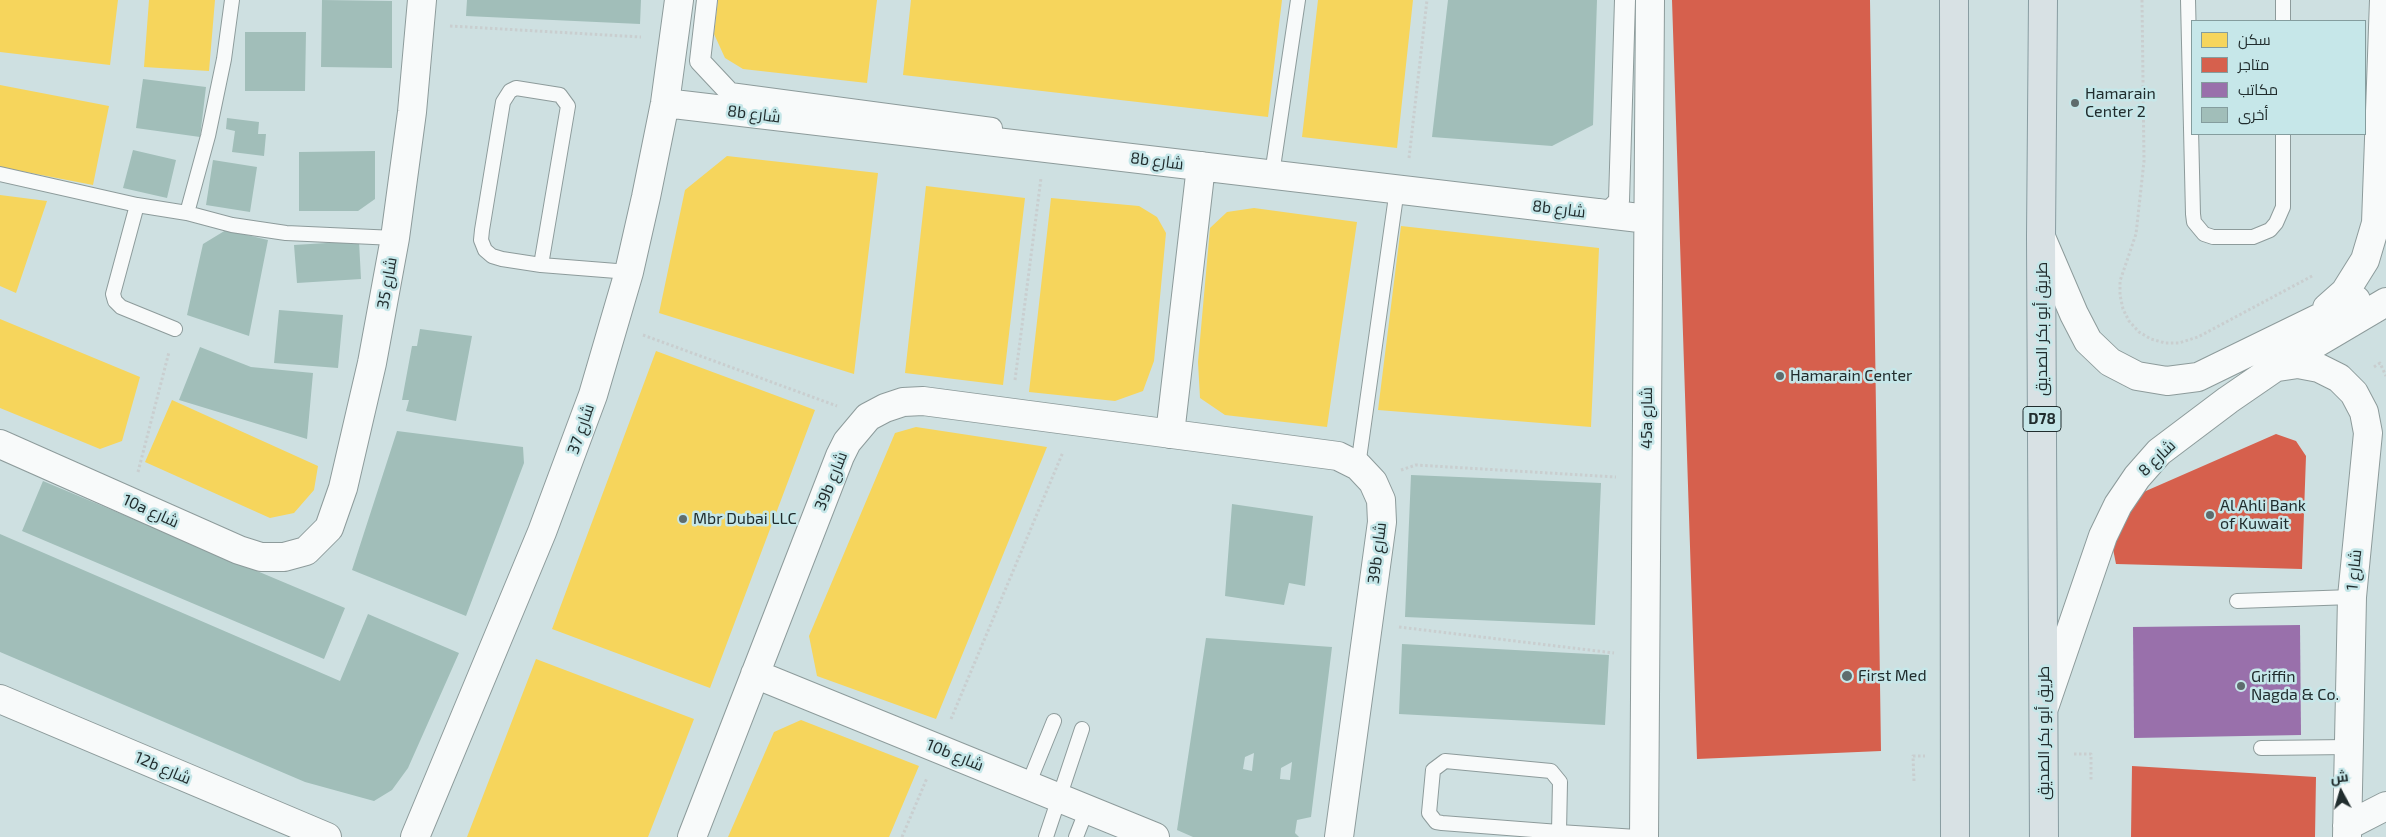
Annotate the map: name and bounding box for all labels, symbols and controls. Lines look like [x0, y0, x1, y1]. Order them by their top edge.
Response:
legend [2191, 20, 2366, 135]
text: سكن [2238, 30, 2271, 48]
text: متاجر [2238, 55, 2269, 73]
text: مكاتب [2238, 80, 2278, 98]
place label: Hamarain Center 2 [2085, 84, 2156, 122]
marker: Hamarain Center 2 [2069, 97, 2081, 109]
street label: 8b شارع [726, 101, 782, 127]
text: أخرى [2238, 105, 2268, 123]
street label: 8b شارع [1129, 148, 1185, 174]
street label: 8b شارع [1531, 196, 1587, 222]
street label: شارع 35 [373, 256, 401, 310]
street label: طريق أبو بكر الصديق [2032, 262, 2052, 396]
place label: Hamarain Center [1790, 366, 1912, 386]
marker: Hamarain Center [1774, 370, 1786, 382]
street label: 45a شارع [1637, 387, 1657, 449]
street label: شارع 37 [564, 401, 598, 457]
road number: D78 [2023, 406, 2061, 432]
street label: شارع 8 [2134, 436, 2180, 480]
street label: 39b شارع [811, 449, 851, 513]
street label: 10a شارع [120, 490, 182, 532]
place label: Al Ahli Bank of Kuwait [2220, 496, 2306, 534]
place label: Mbr Dubai LLC [693, 509, 797, 529]
marker: Al Ahli Bank of Kuwait [2204, 509, 2216, 521]
marker: Mbr Dubai LLC [677, 513, 689, 525]
street label: 39b شارع [1364, 521, 1390, 585]
street label: شارع 1 [2342, 549, 2366, 591]
place label: First Med [1858, 666, 1927, 686]
street label: طريق أبو بكر الصديق [2034, 666, 2054, 800]
place label: Griffin Nagda & Co. [2251, 667, 2339, 705]
marker: First Med [1840, 669, 1854, 683]
marker: Griffin Nagda & Co. [2235, 680, 2247, 692]
street label: 10b شارع [924, 735, 986, 775]
street label: 12b شارع [132, 748, 194, 788]
north arrow [2316, 767, 2366, 817]
text: ش [2330, 767, 2349, 786]

